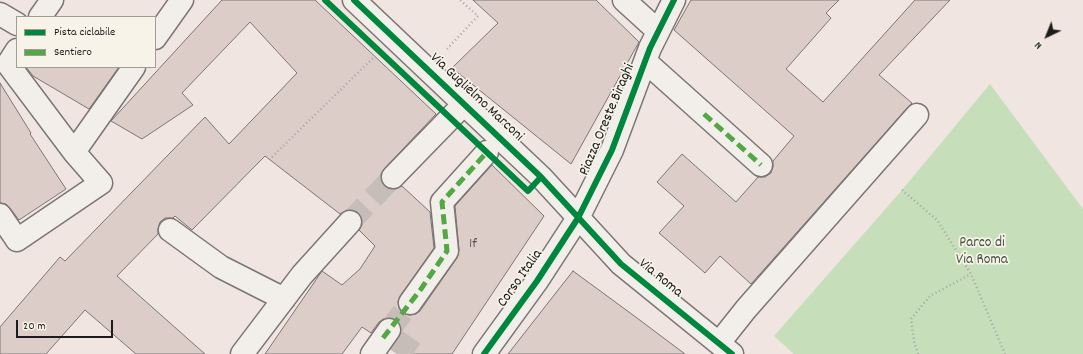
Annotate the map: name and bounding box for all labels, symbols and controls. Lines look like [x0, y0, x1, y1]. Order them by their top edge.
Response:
legend [16, 16, 156, 68]
north arrow [1027, 16, 1067, 56]
text: Pista ciclabile [54, 24, 115, 41]
text: N [1031, 37, 1046, 52]
text: Sentiero [54, 44, 92, 61]
street label: Via Guglielmo Marconi [425, 50, 527, 146]
street label: Piazza Oreste Biraghi [576, 61, 640, 179]
park label: Parco di Via Roma [956, 235, 1008, 270]
house number: 1f [469, 237, 477, 253]
street label: Corso Italia [495, 247, 547, 311]
street label: Via Roma [634, 256, 686, 302]
scale bar [18, 312, 115, 338]
text: 20 m [23, 318, 46, 335]

